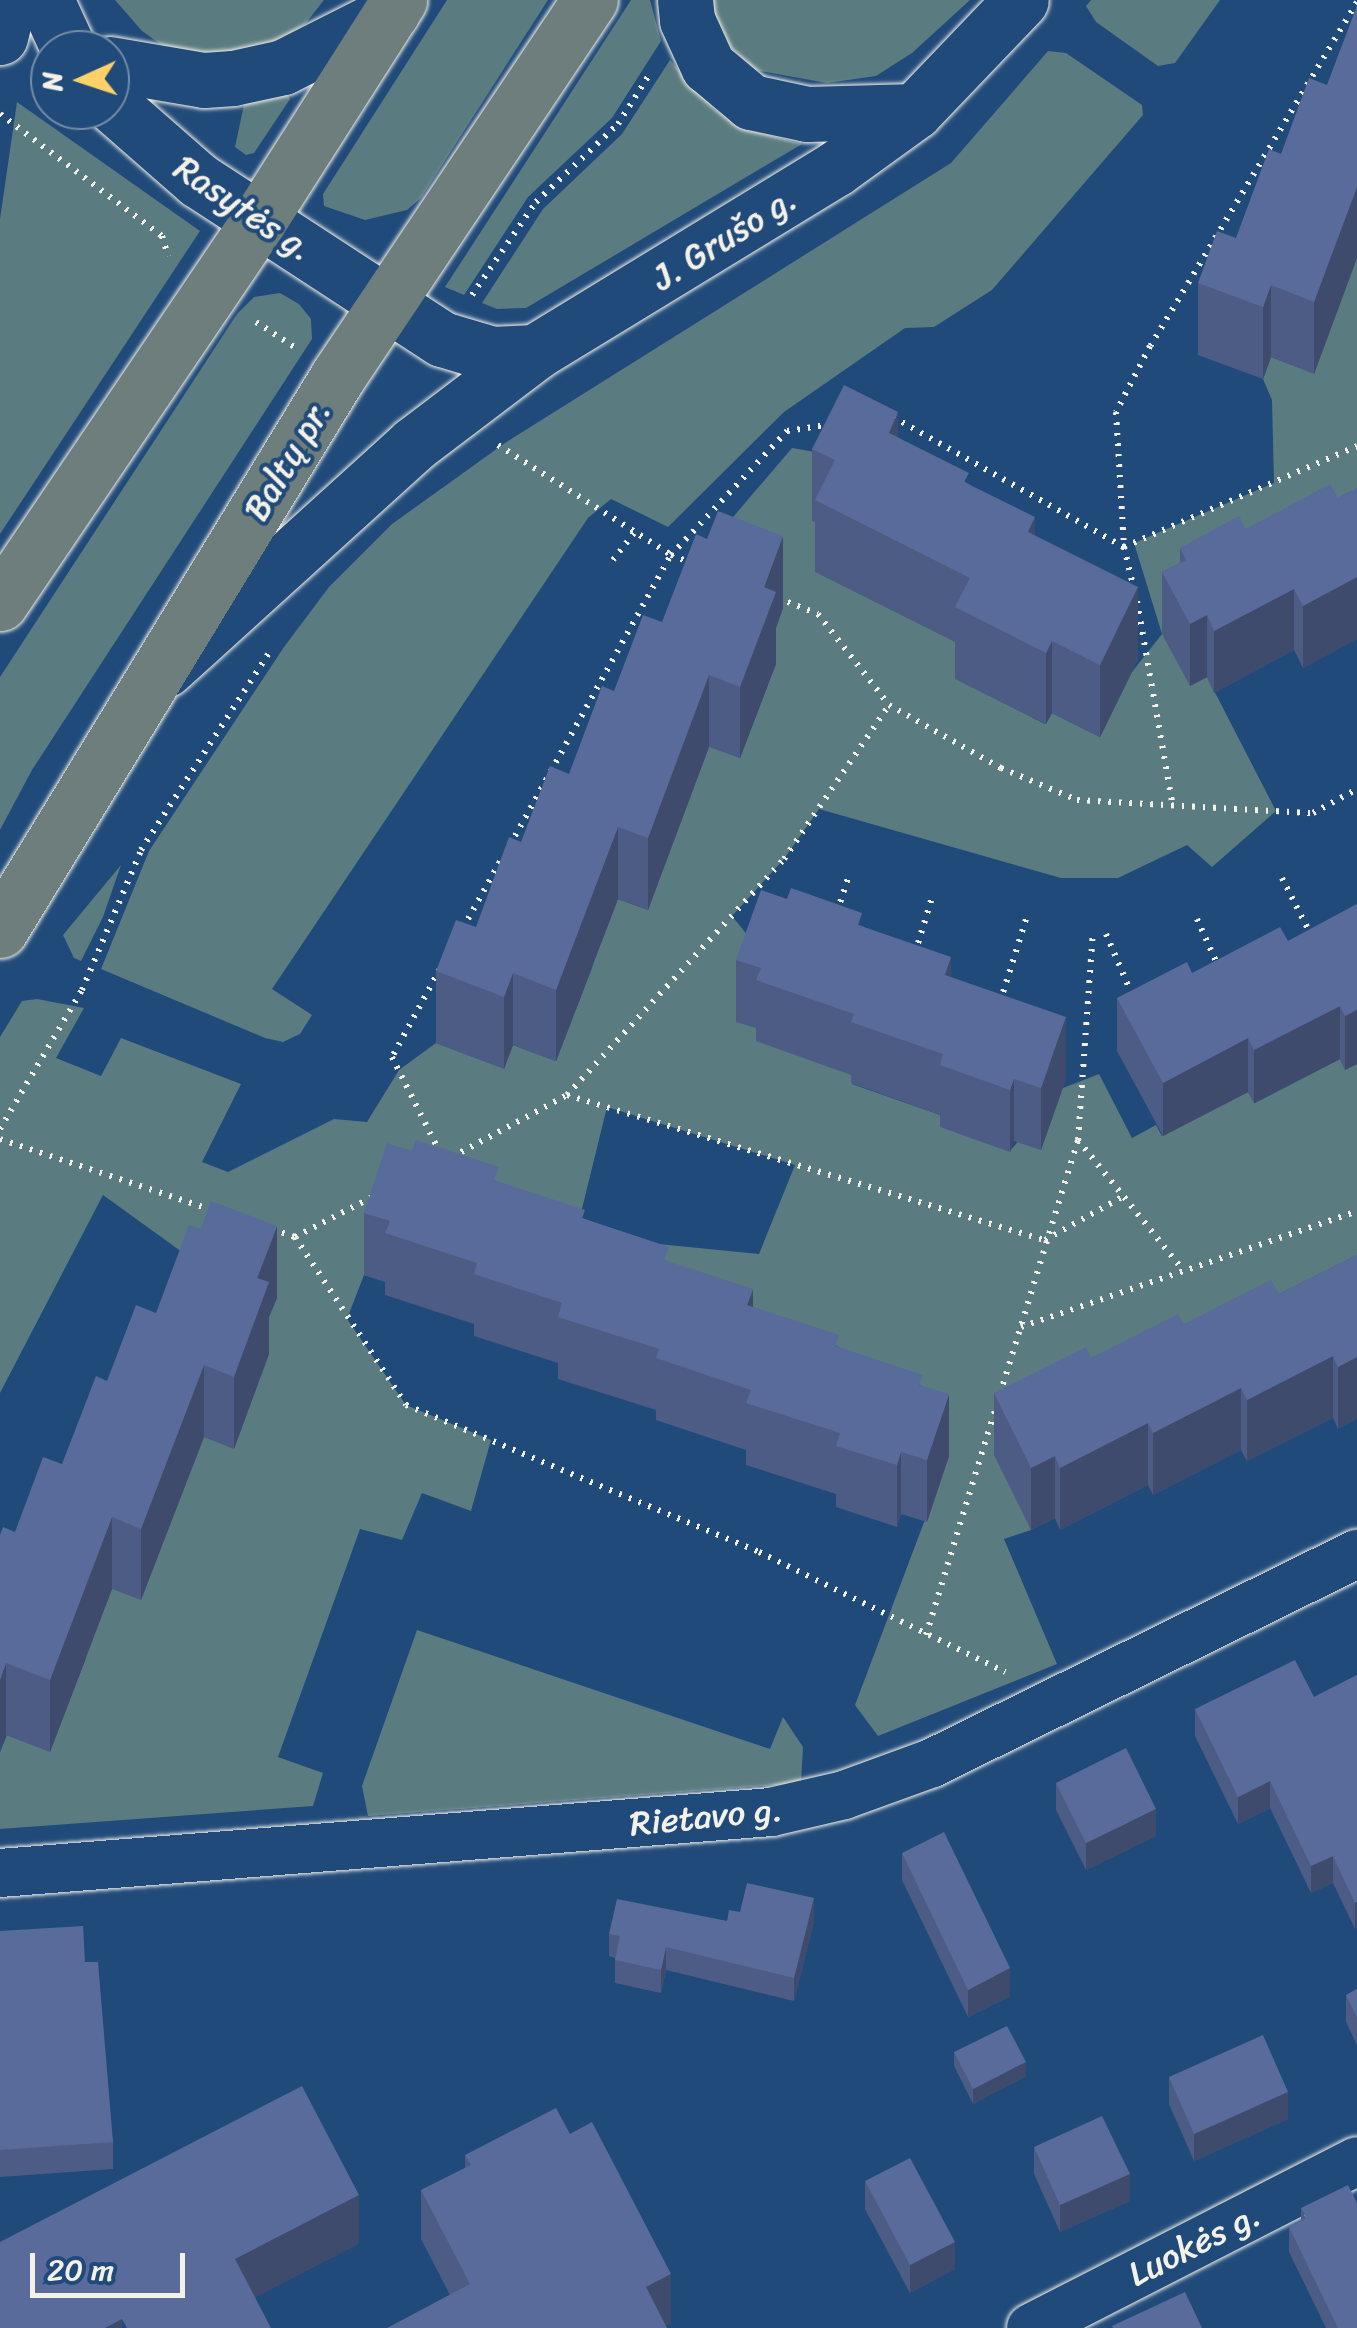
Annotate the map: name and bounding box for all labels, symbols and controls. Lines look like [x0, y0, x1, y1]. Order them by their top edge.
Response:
north arrow [30, 30, 130, 130]
text: N [27, 71, 77, 92]
street label: Rasytės g. [167, 146, 321, 270]
street label: J. Grušo g. [644, 177, 804, 299]
street label: Baltų pr. [234, 391, 340, 529]
street label: Rietavo g. [628, 1787, 784, 1845]
street label: Luokės g. [1121, 2193, 1267, 2295]
scale bar [35, 2233, 190, 2295]
text: 20 m [47, 2243, 114, 2297]

